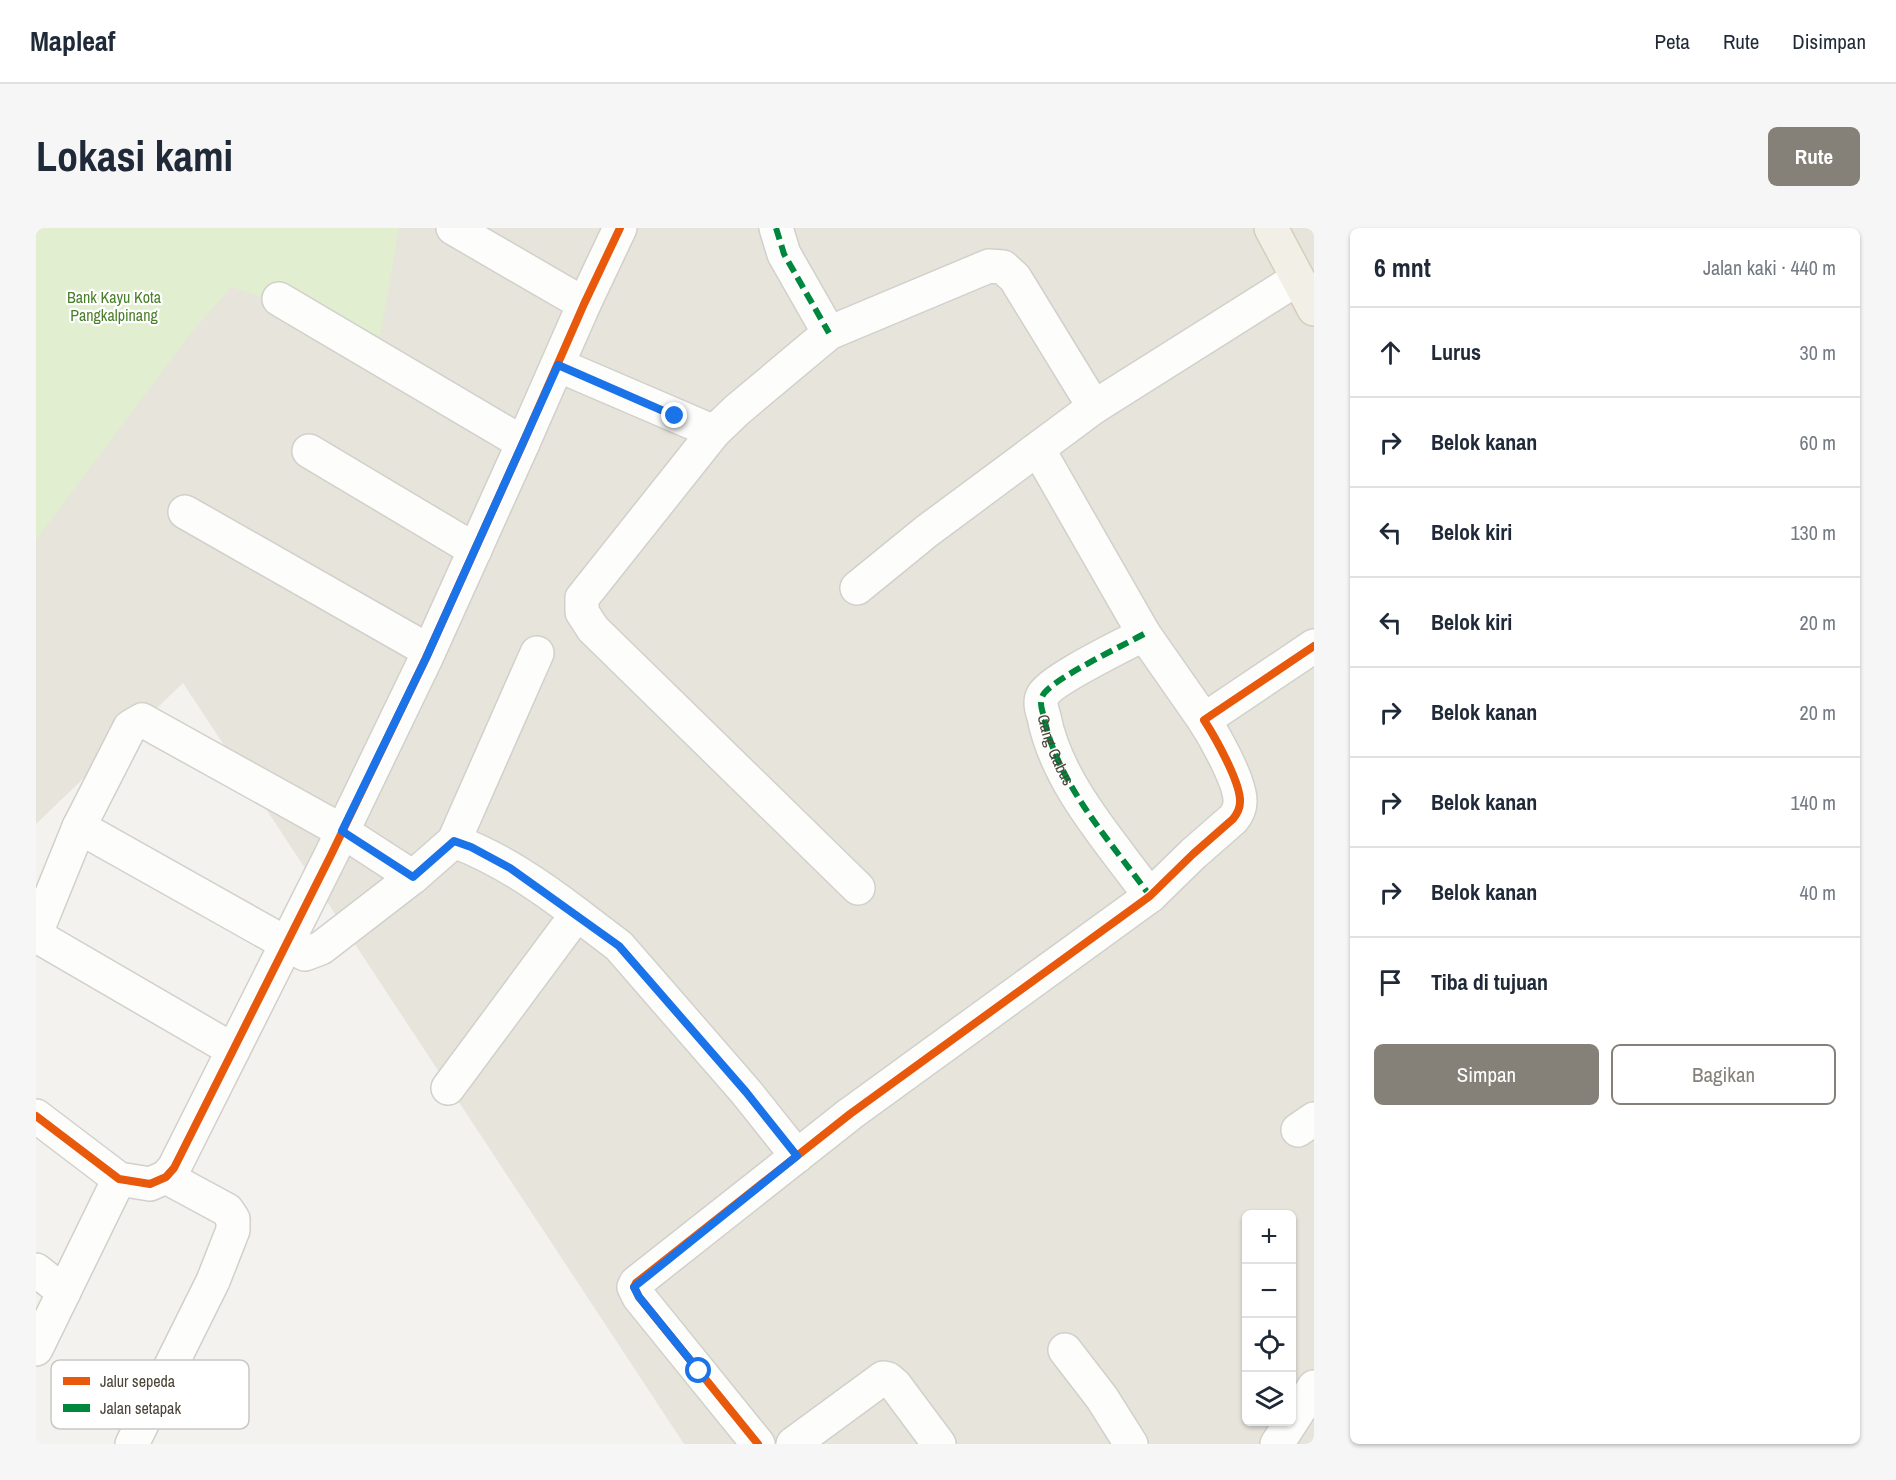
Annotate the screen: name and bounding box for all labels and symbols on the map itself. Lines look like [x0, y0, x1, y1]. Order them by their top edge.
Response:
park label: Bank Kayu Kota Pangkalpinang [67, 286, 162, 326]
route end [661, 402, 687, 428]
street label: Gang Gabus [1033, 712, 1080, 789]
route start [685, 1357, 711, 1383]
legend [51, 1360, 249, 1429]
text: Jalur sepeda [100, 1370, 176, 1392]
text: Jalan setapak [100, 1397, 181, 1419]

